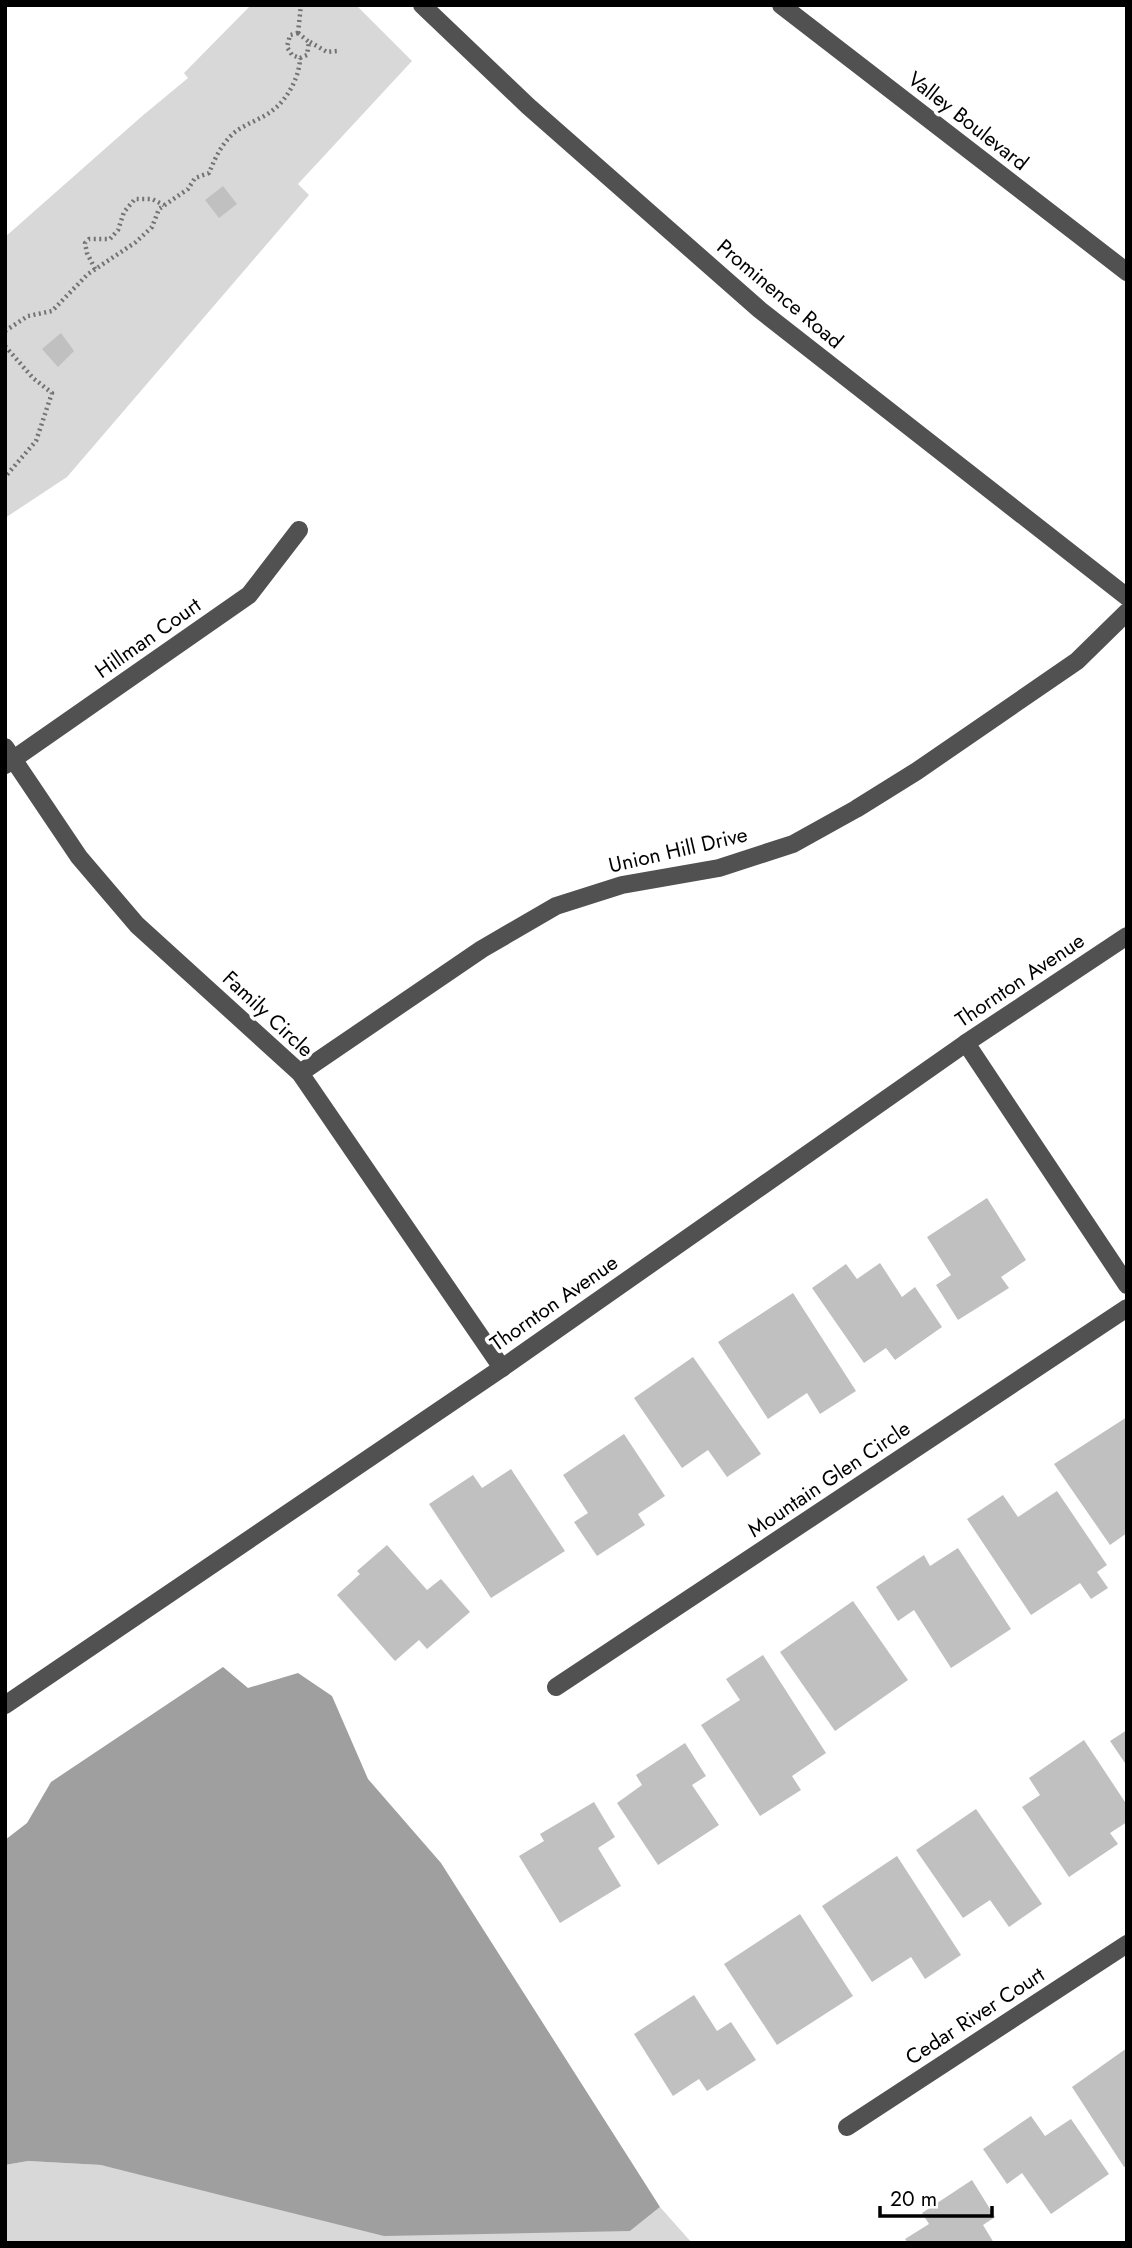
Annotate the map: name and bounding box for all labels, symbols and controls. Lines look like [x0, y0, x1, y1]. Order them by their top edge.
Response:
street label: Valley Boulevard [901, 64, 1035, 178]
street label: Prominence Road [710, 232, 850, 356]
street label: Hillman Court [89, 590, 207, 686]
street label: Union Hill Drive [606, 819, 751, 881]
street label: Thornton Avenue [950, 926, 1091, 1034]
street label: Family Circle [216, 964, 320, 1064]
street label: Thornton Avenue [484, 1248, 624, 1358]
street label: Mountain Glen Circle [742, 1413, 916, 1545]
street label: Cedar River Court [900, 1960, 1050, 2072]
scale bar [880, 2174, 992, 2218]
text: 20 m [890, 2184, 937, 2214]

